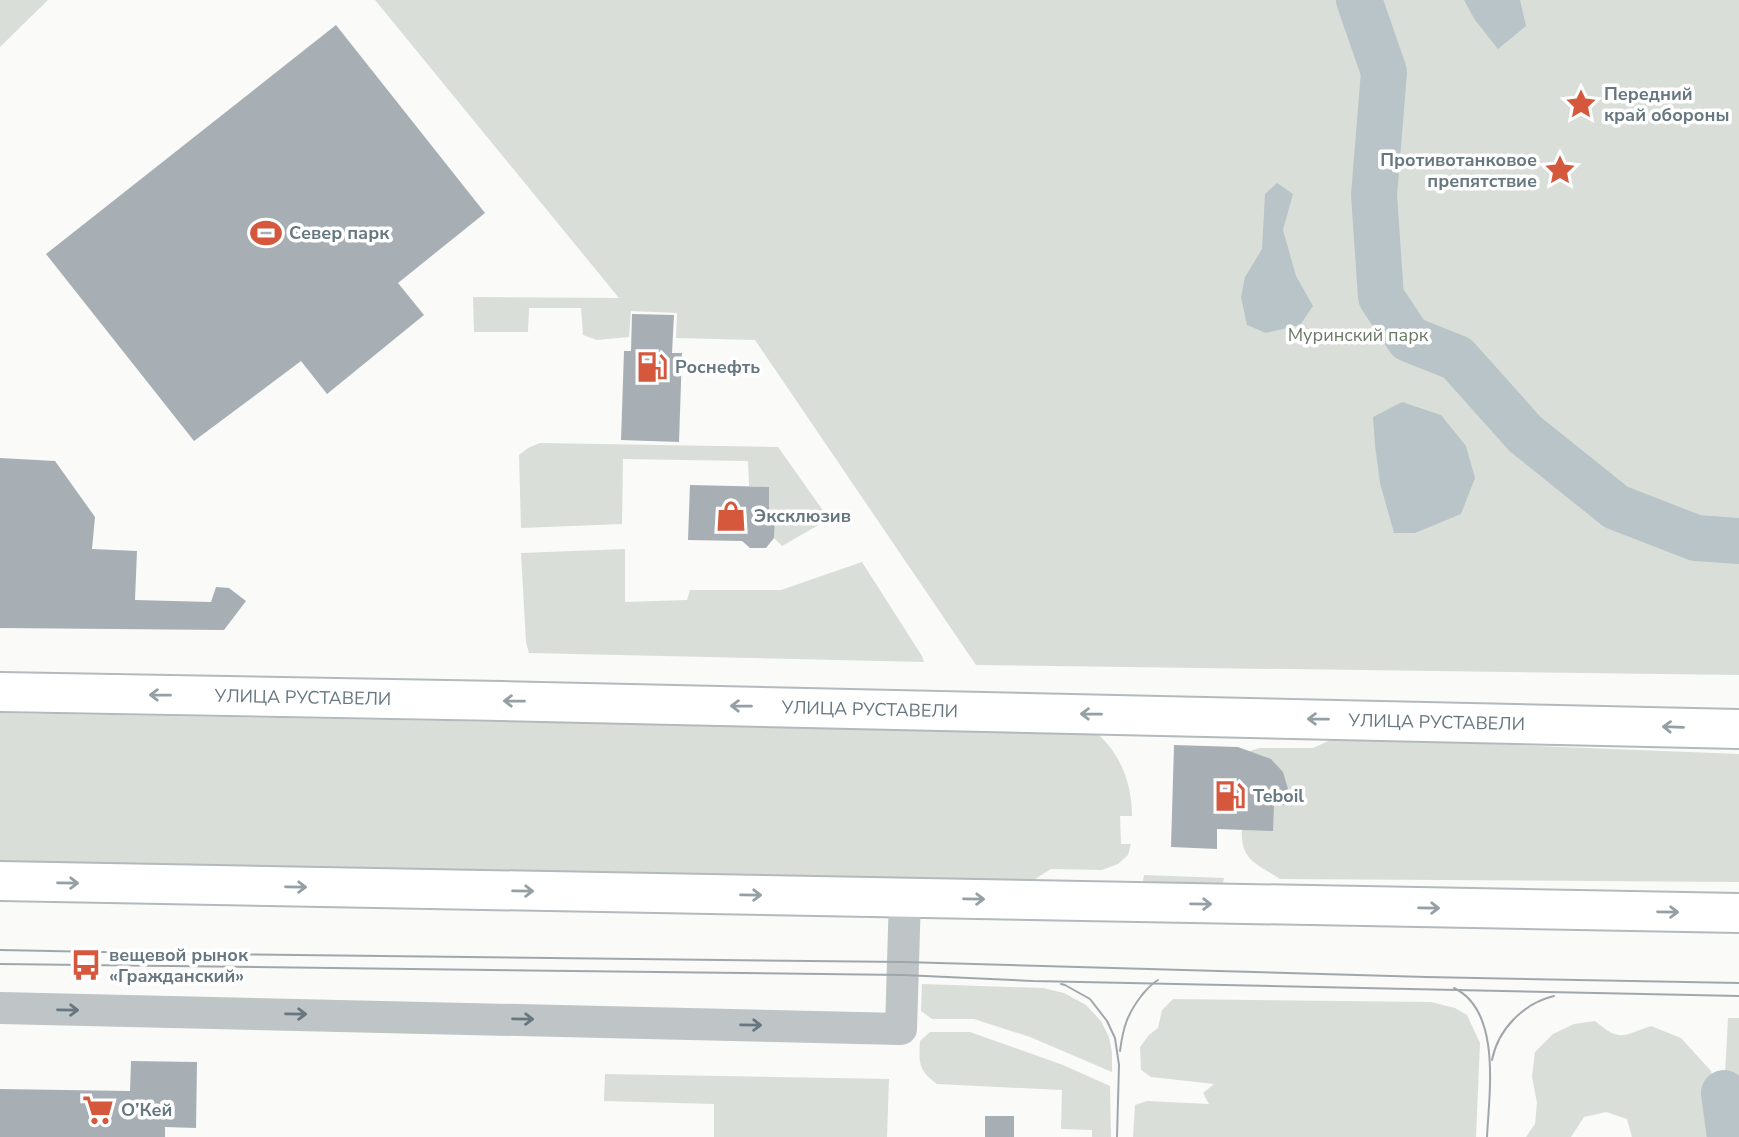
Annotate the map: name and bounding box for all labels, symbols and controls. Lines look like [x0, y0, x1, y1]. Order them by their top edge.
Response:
place label: Передний край обороны [1604, 82, 1729, 127]
place icon: Передний край обороны [1564, 87, 1598, 121]
place label: Противотанковое препятствие [1380, 148, 1537, 193]
place icon: Противотанковое препятствие [1543, 153, 1577, 187]
sports icon: Север парк [249, 216, 283, 250]
place label: Север парк [289, 221, 390, 245]
park label: Муринский парк [1288, 323, 1429, 347]
fuel station icon: Роснефть [635, 350, 669, 384]
place label: Роснефть [675, 355, 760, 379]
shop icon: Эксклюзив [714, 499, 748, 533]
place label: Эксклюзив [754, 504, 851, 528]
street label: УЛИЦА РУСТАВЕЛИ [214, 684, 391, 711]
one-way arrow [149, 688, 172, 701]
one-way arrow [502, 694, 525, 708]
street label: УЛИЦА РУСТАВЕЛИ [780, 695, 958, 723]
one-way arrow [730, 700, 753, 713]
one-way arrow [1080, 707, 1103, 721]
street label: УЛИЦА РУСТАВЕЛИ [1347, 708, 1525, 736]
one-way arrow [1307, 712, 1330, 725]
one-way arrow [1662, 720, 1685, 733]
fuel station icon: Teboil [1213, 779, 1247, 813]
place label: Teboil [1253, 784, 1304, 808]
one-way arrow [56, 876, 79, 889]
one-way arrow [284, 880, 307, 893]
one-way arrow [511, 884, 534, 897]
one-way arrow [739, 888, 762, 901]
one-way arrow [962, 892, 985, 906]
one-way arrow [1189, 897, 1212, 910]
one-way arrow [1417, 901, 1440, 915]
one-way arrow [1656, 905, 1679, 919]
place label: вещевой рынок «Гражданский» [109, 943, 249, 988]
bus stop icon: вещевой рынок «Гражданский» [69, 948, 103, 982]
one-way arrow [56, 1003, 79, 1016]
one-way arrow [284, 1007, 307, 1021]
one-way arrow [511, 1013, 534, 1026]
one-way arrow [739, 1018, 762, 1032]
supermarket icon: О’Кей [81, 1093, 115, 1127]
place label: О’Кей [121, 1098, 172, 1122]

